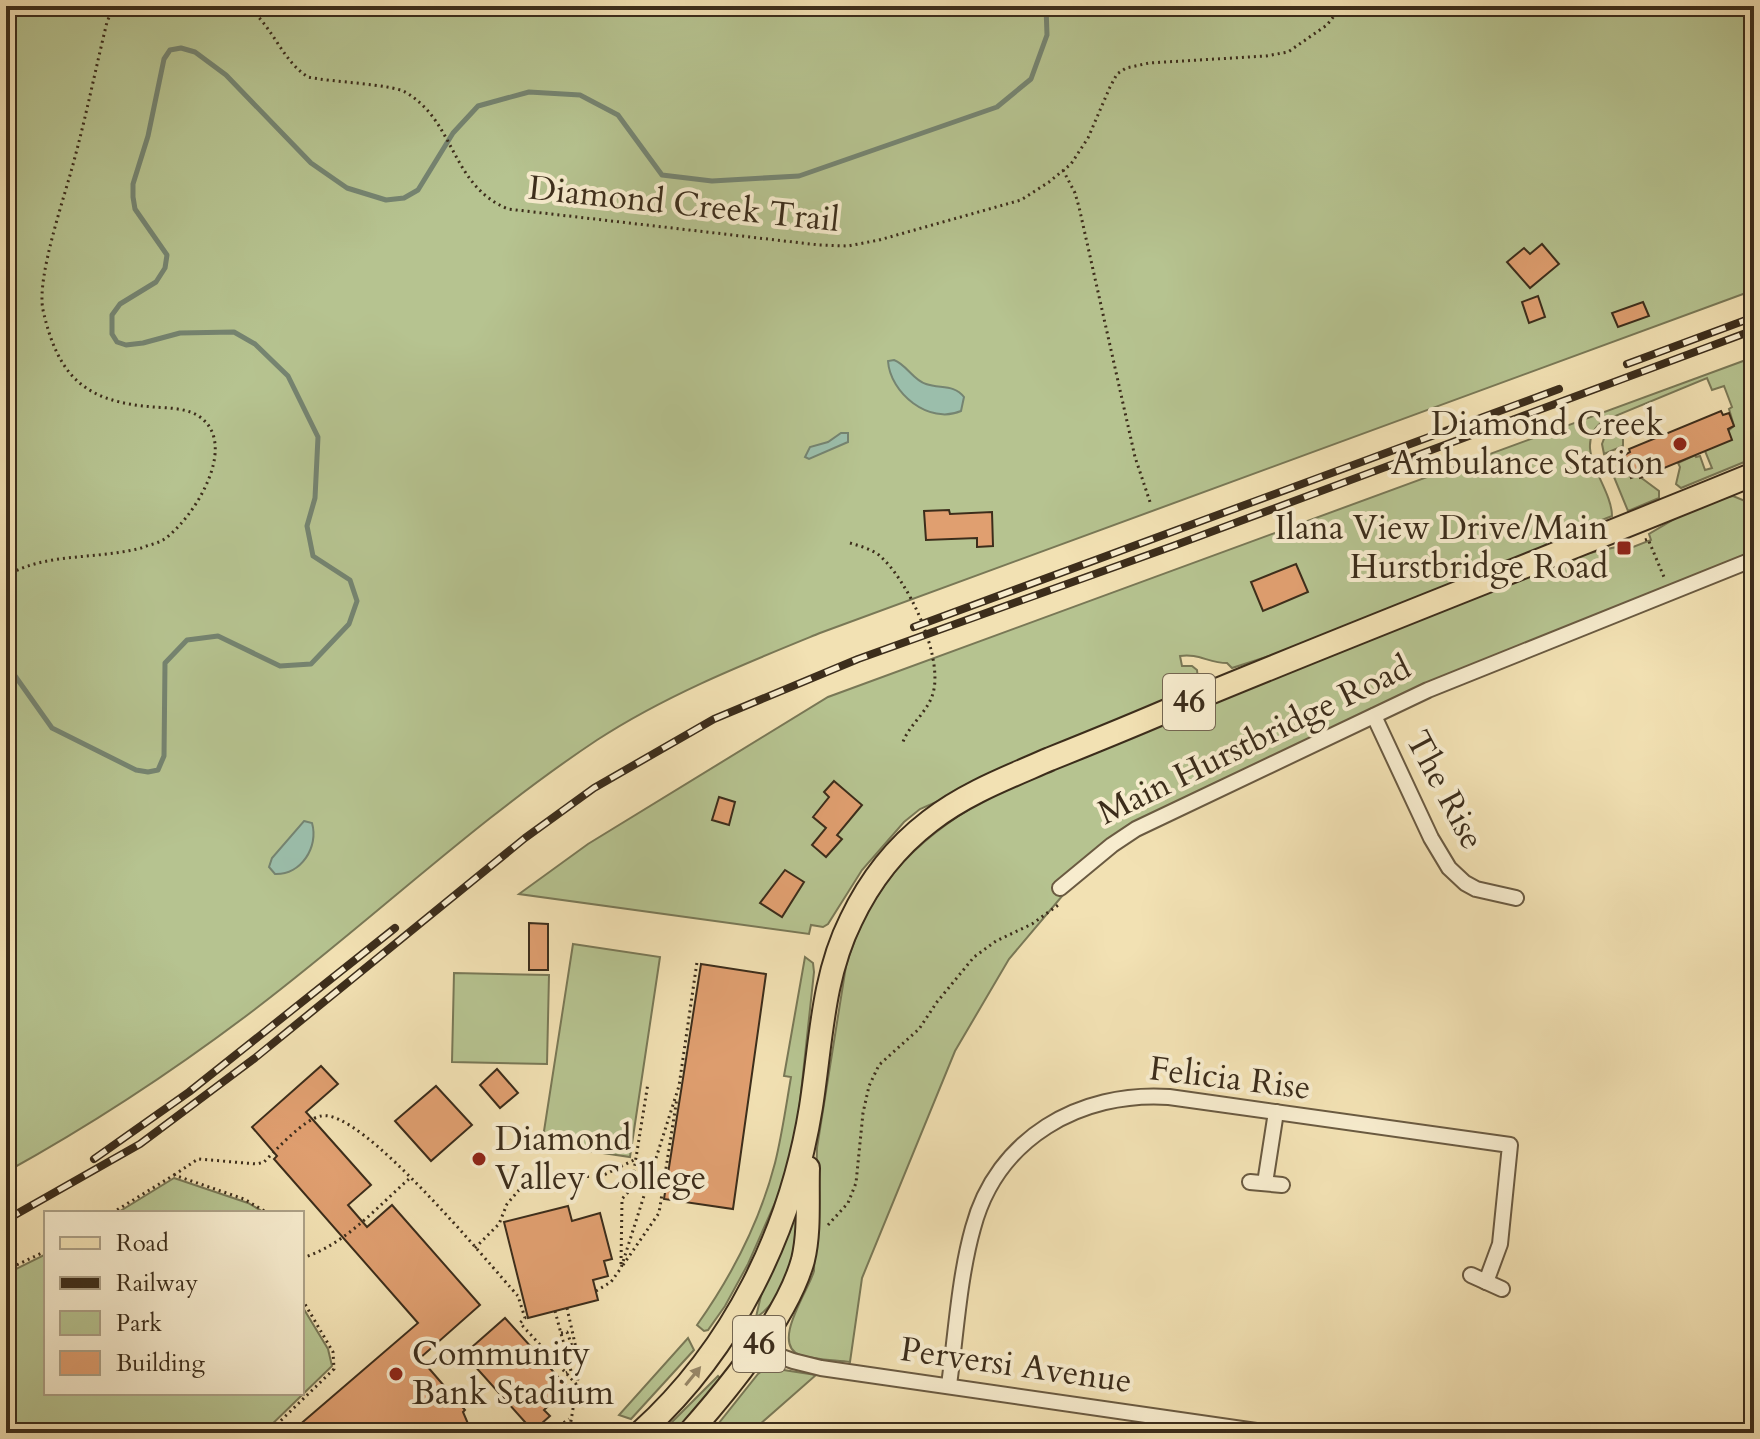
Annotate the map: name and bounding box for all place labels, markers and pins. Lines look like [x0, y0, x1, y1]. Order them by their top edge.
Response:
place label: Diamond Creek Ambulance Station [1391, 401, 1665, 486]
marker: Diamond Creek Ambulance Station [1671, 435, 1689, 453]
place label: Ilana View Drive/Main Hurstbridge Road [1275, 505, 1608, 590]
marker: Ilana View Drive/Main Hurstbridge Road [1615, 539, 1633, 557]
place label: Diamond Valley College [495, 1116, 706, 1201]
marker: Diamond Valley College [470, 1150, 488, 1168]
place label: Community Bank Stadium [412, 1331, 614, 1416]
marker: Community Bank Stadium [387, 1365, 405, 1383]

